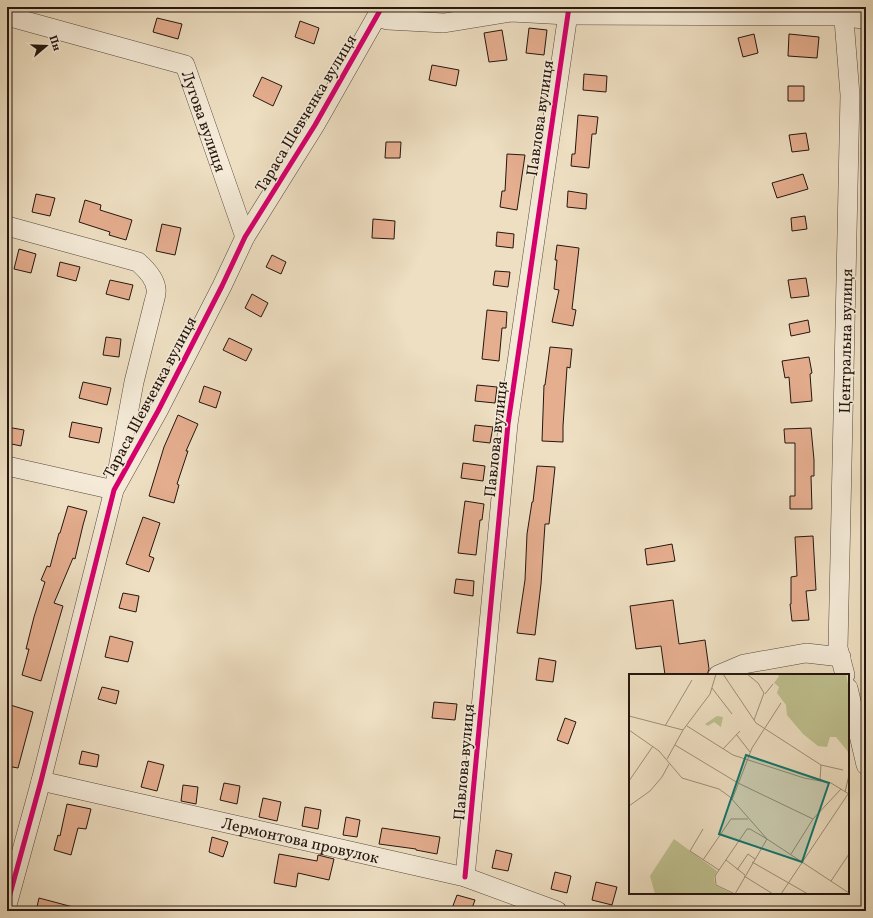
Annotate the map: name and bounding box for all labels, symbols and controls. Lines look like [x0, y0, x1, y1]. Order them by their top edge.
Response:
north arrow [26, 26, 66, 66]
street label: Тараса Шевченка вулиця [251, 31, 363, 197]
text: Пн [44, 33, 64, 53]
street label: Павлова вулиця [522, 59, 560, 178]
street label: Лугова вулиця [175, 68, 231, 175]
street label: Центральна вулиця [835, 268, 859, 414]
street label: Тараса Шевченка вулиця [99, 313, 203, 483]
street label: Павлова вулиця [480, 380, 514, 498]
inset map [629, 674, 849, 894]
street label: Павлова вулиця [449, 703, 481, 821]
street label: Лермонтова провулок [219, 813, 381, 870]

